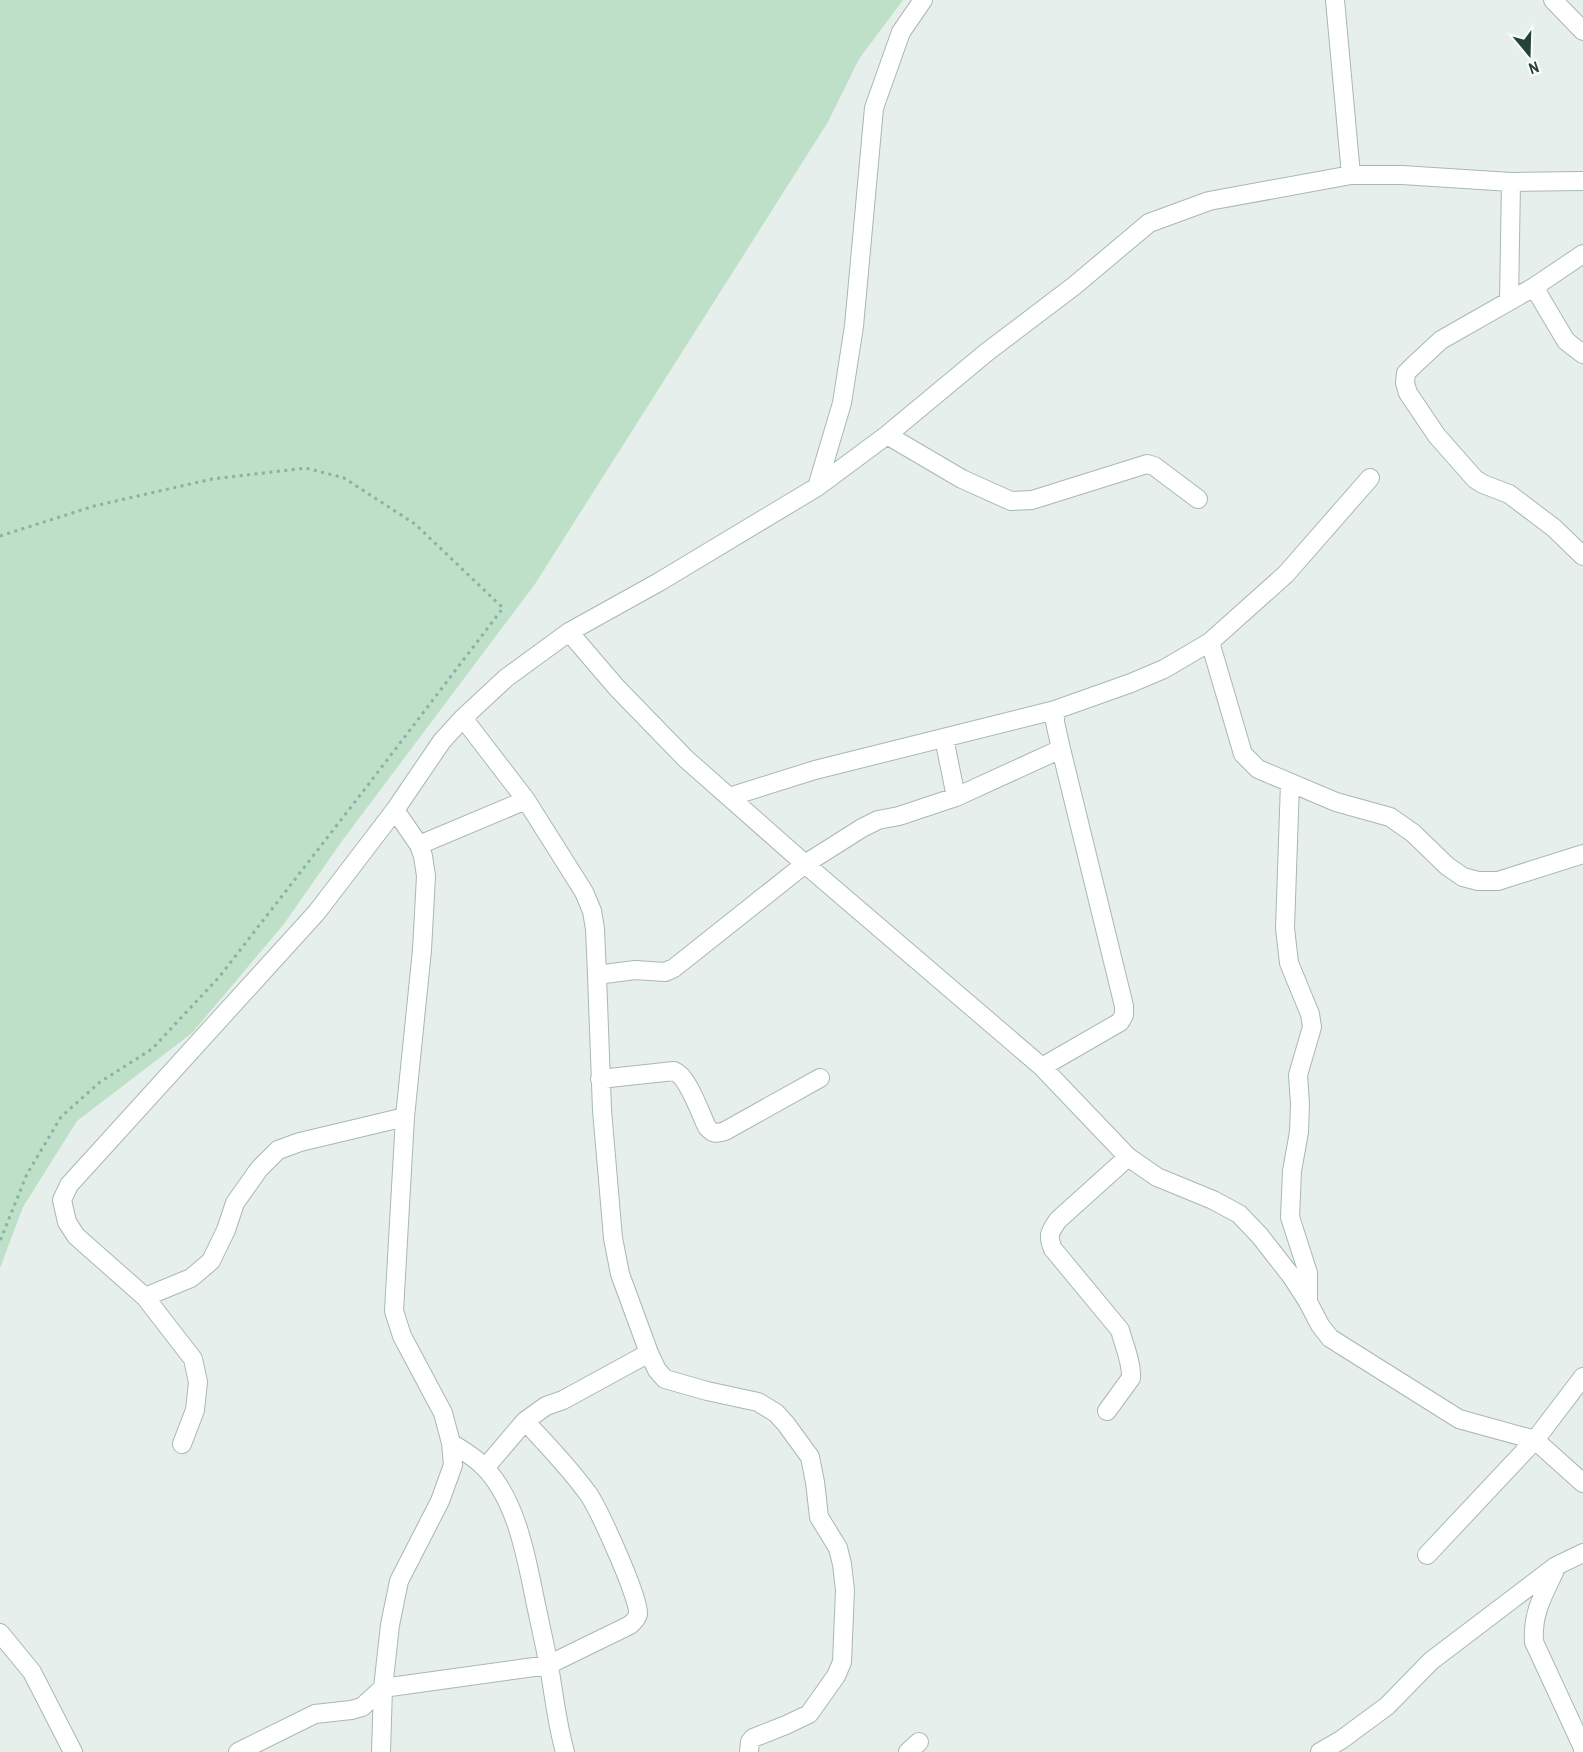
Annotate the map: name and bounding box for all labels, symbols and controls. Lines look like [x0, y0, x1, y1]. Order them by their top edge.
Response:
north arrow [1499, 24, 1559, 84]
text: N [1526, 56, 1542, 80]

